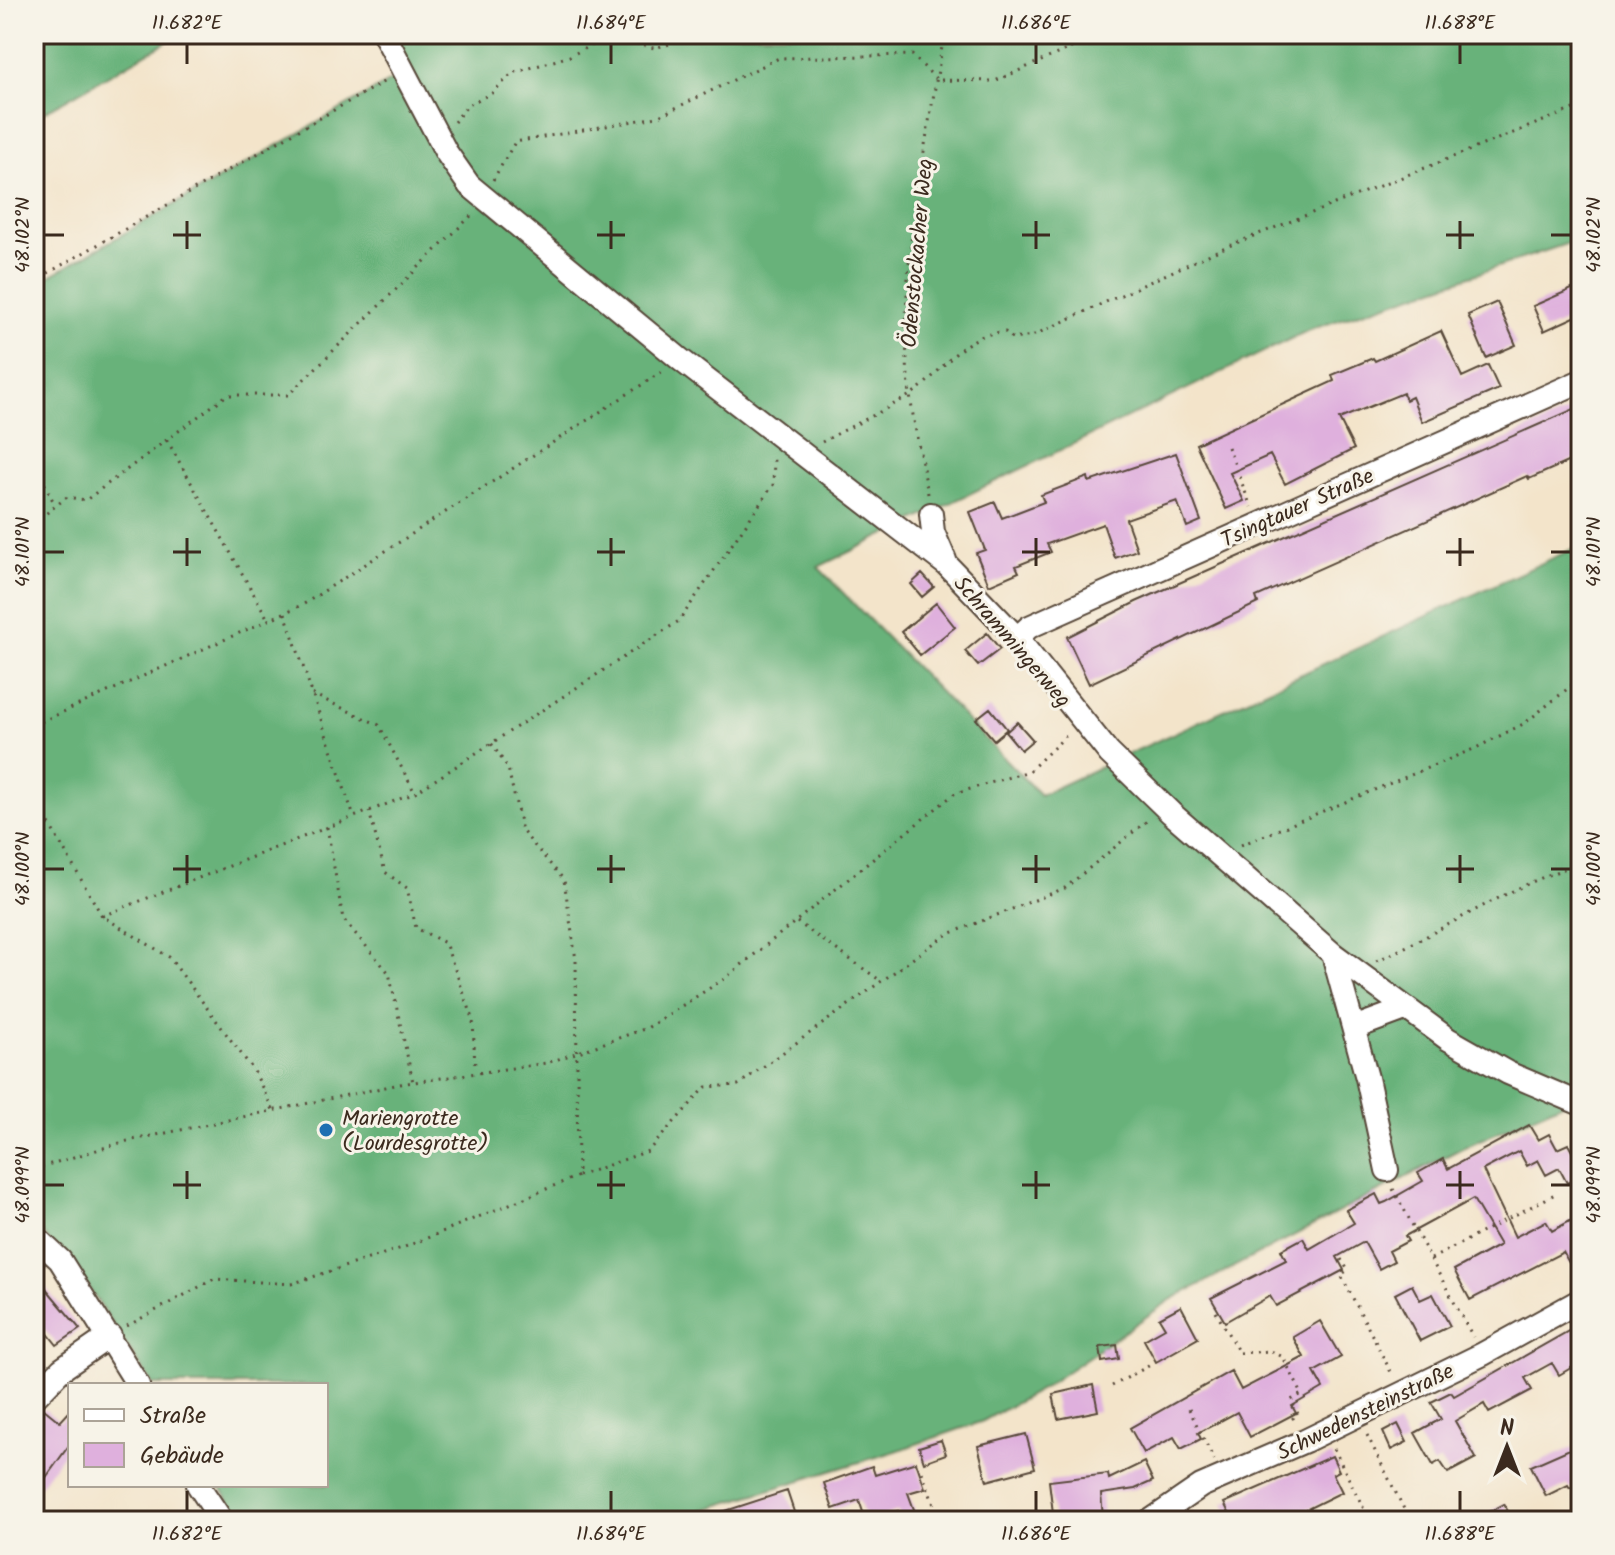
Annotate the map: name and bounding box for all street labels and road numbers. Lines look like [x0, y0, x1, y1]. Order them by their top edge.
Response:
street label: Ödenstockacher Weg [893, 157, 944, 349]
street label: Tsingtauer Straße [1216, 460, 1380, 559]
street label: Schrammingerweg [944, 569, 1079, 717]
street label: Schwedensteinstraße [1271, 1355, 1461, 1471]

